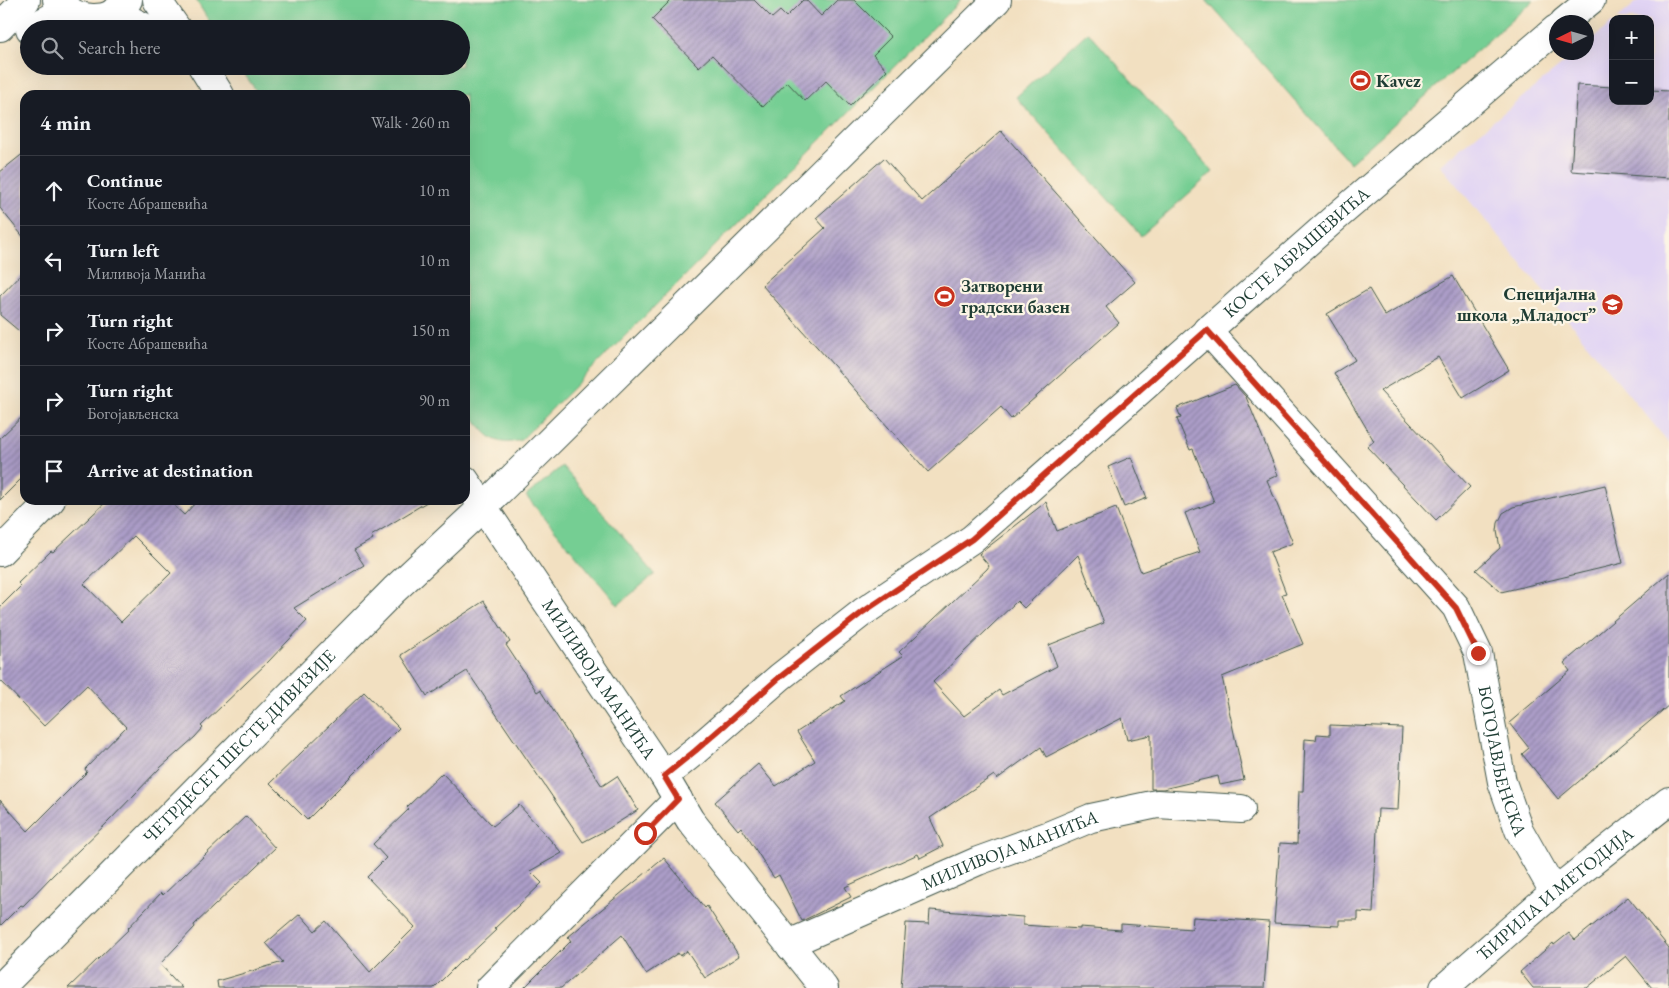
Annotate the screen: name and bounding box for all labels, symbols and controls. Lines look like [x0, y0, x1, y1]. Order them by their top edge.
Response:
north arrow [1549, 15, 1594, 60]
map controls [1609, 15, 1654, 105]
button: + [1609, 15, 1654, 60]
search box [20, 20, 470, 75]
icon: search [38, 34, 66, 62]
text: Search here [78, 35, 160, 60]
button: − [1609, 60, 1654, 105]
sports icon: Kavez [1348, 69, 1372, 93]
place label: Kavez [1376, 69, 1421, 92]
text: 4 min [40, 109, 91, 136]
text: Walk · 260 m [371, 112, 450, 133]
text: Continue [87, 168, 162, 193]
icon: ahead [40, 177, 68, 205]
text: 10 m [419, 180, 450, 201]
street label: КОСТЕ АБРАШЕВИЋА [1218, 181, 1374, 323]
text: Косте Абрашевића [87, 193, 208, 214]
text: Turn left [87, 238, 159, 263]
icon: left [40, 247, 68, 275]
text: 10 m [419, 250, 450, 271]
text: Миливоја Манића [87, 263, 206, 284]
place label: Затворени градски базен [961, 274, 1070, 318]
place label: Специјална школа „Младост” [1457, 282, 1596, 326]
sports icon: Затворени градски базен [933, 284, 957, 308]
school or university icon: Специјална школа „Младост” [1600, 292, 1624, 316]
text: Turn right [87, 308, 173, 333]
icon: right [40, 317, 68, 345]
text: 150 m [411, 320, 450, 341]
text: Косте Абрашевића [87, 333, 208, 354]
text: Turn right [87, 378, 173, 403]
icon: right [40, 387, 68, 415]
text: 90 m [419, 390, 450, 411]
text: Богојављенска [87, 403, 179, 424]
icon: arrive [40, 457, 68, 485]
text: Arrive at destination [87, 458, 253, 483]
street label: МИЛИВОЈА МАНИЋА [537, 594, 662, 764]
route end [1467, 642, 1490, 665]
street label: ЧЕТРДЕСЕТ ШЕСТЕ ДИВИЗИЈЕ [138, 644, 340, 848]
street label: БОГОЈАВЉЕНСКА [1473, 683, 1532, 840]
street label: МИЛИВОЈА МАНИЋА [918, 805, 1101, 895]
street label: ЋИРИЛА И МЕТОДИЈА [1472, 821, 1638, 965]
route start [634, 822, 657, 845]

